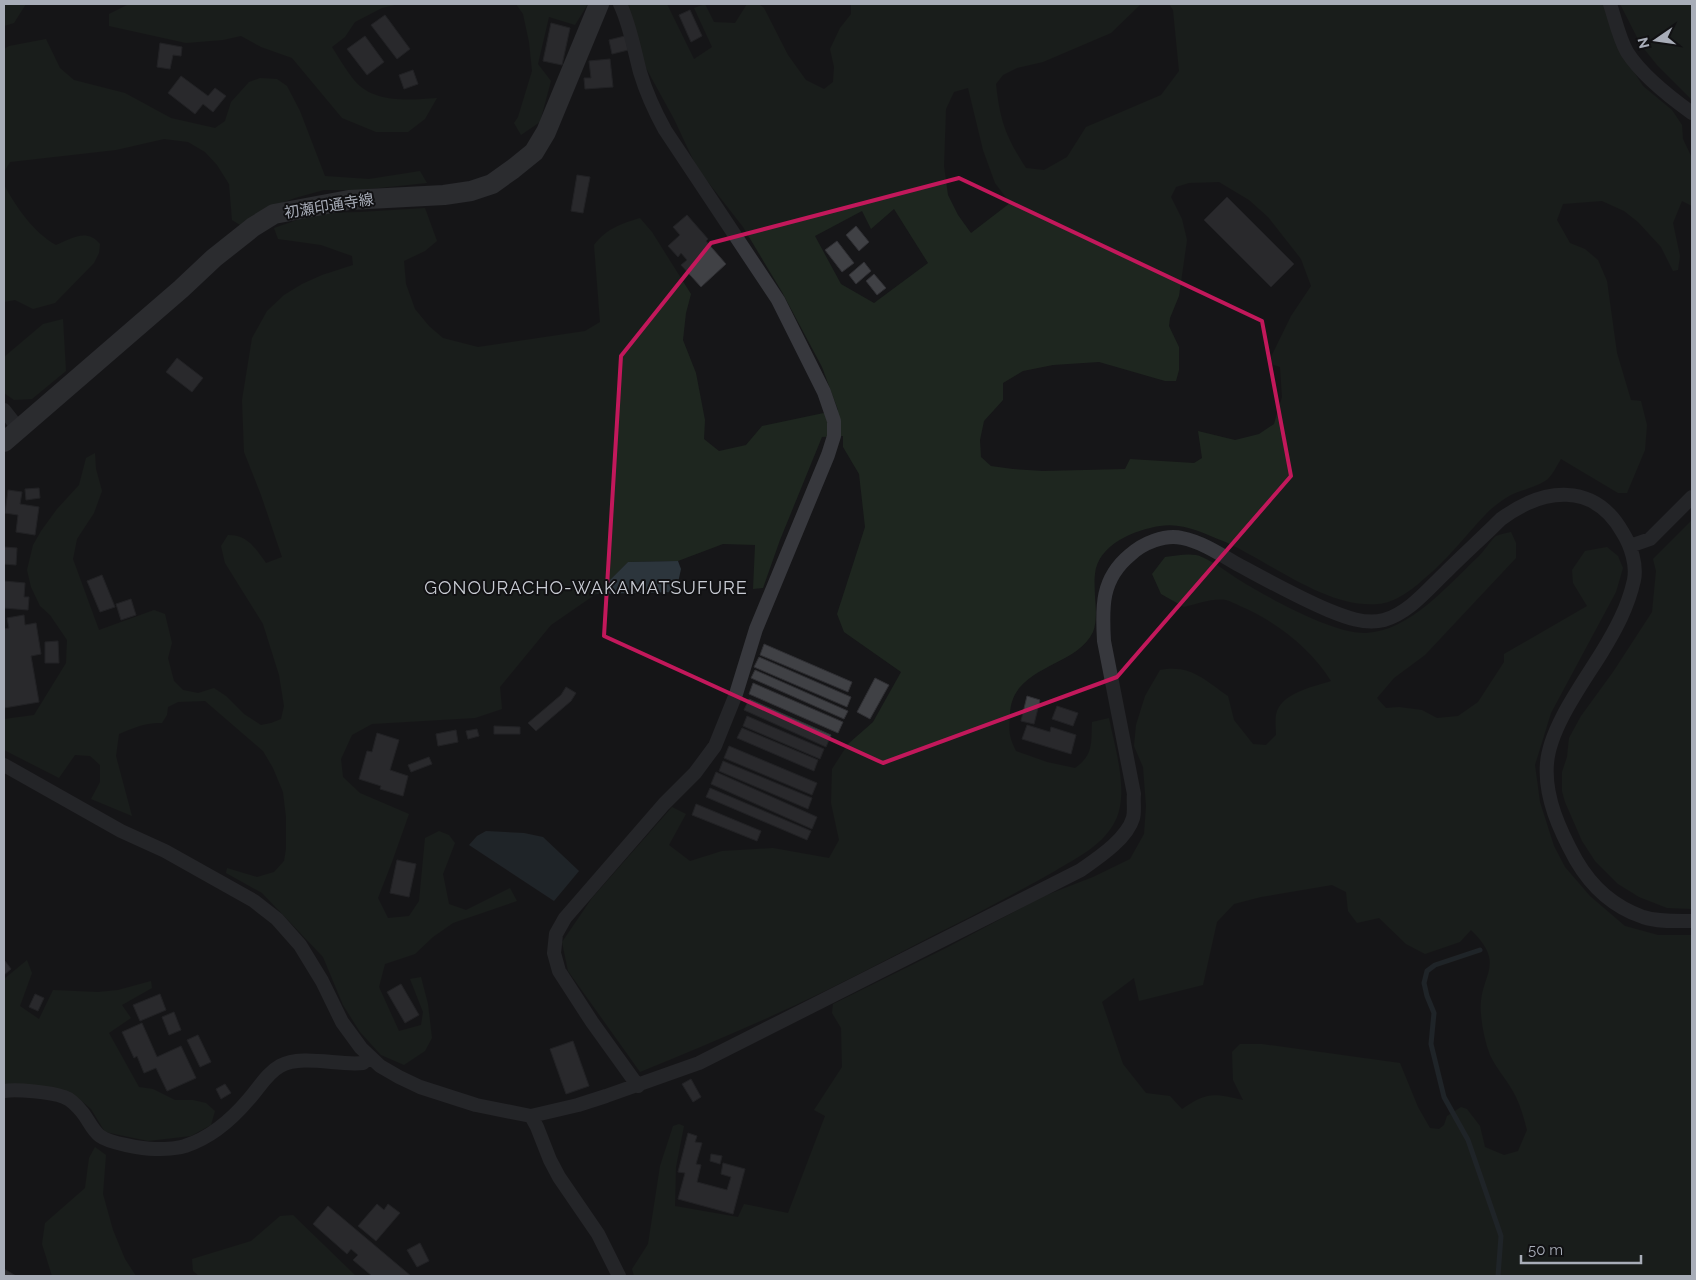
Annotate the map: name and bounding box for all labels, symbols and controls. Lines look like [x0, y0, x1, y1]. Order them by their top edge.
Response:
north arrow [1631, 15, 1681, 65]
text: N [1634, 36, 1652, 50]
street label: 初瀬印通寺線 [283, 190, 375, 222]
district label: GONOURACHO-WAKAMATSUFURE [424, 577, 748, 598]
scale bar [1521, 1232, 1641, 1264]
text: 50 m [1528, 1241, 1563, 1259]

